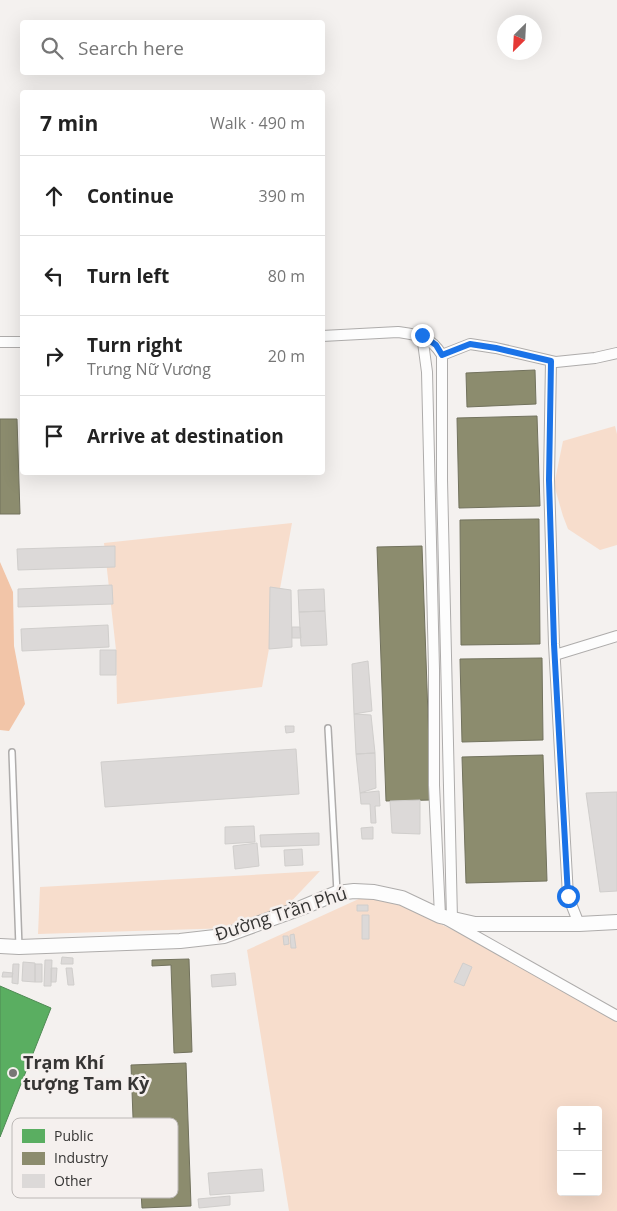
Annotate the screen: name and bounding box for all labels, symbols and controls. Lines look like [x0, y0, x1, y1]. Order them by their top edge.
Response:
north arrow [497, 15, 542, 60]
search box [20, 20, 325, 75]
icon: search [38, 34, 66, 62]
text: Search here [78, 35, 184, 61]
text: 7 min [40, 109, 98, 137]
text: Walk · 490 m [210, 112, 305, 134]
icon: ahead [40, 182, 68, 210]
text: Continue [87, 183, 174, 209]
text: 390 m [259, 185, 305, 207]
icon: left [40, 262, 68, 290]
text: Turn left [87, 263, 169, 289]
text: 80 m [268, 265, 305, 287]
route end [411, 324, 434, 347]
text: Turn right [87, 332, 182, 358]
icon: right [40, 342, 68, 370]
text: 20 m [268, 345, 305, 367]
text: Trưng Nữ Vương [87, 358, 211, 380]
icon: arrive [40, 422, 68, 450]
text: Arrive at destination [87, 423, 284, 449]
street label: Đường Trần Phú [212, 880, 350, 946]
route start [557, 885, 580, 908]
place label: Trạm Khí tượng Tam Kỳ [23, 1050, 150, 1095]
marker: Trạm Khí tượng Tam Kỳ [7, 1067, 19, 1079]
map controls [557, 1106, 602, 1196]
button: + [557, 1106, 602, 1151]
legend [12, 1118, 178, 1198]
text: Public [54, 1126, 94, 1145]
text: Industry [54, 1148, 109, 1167]
button: − [557, 1151, 602, 1196]
text: Other [54, 1171, 92, 1190]

